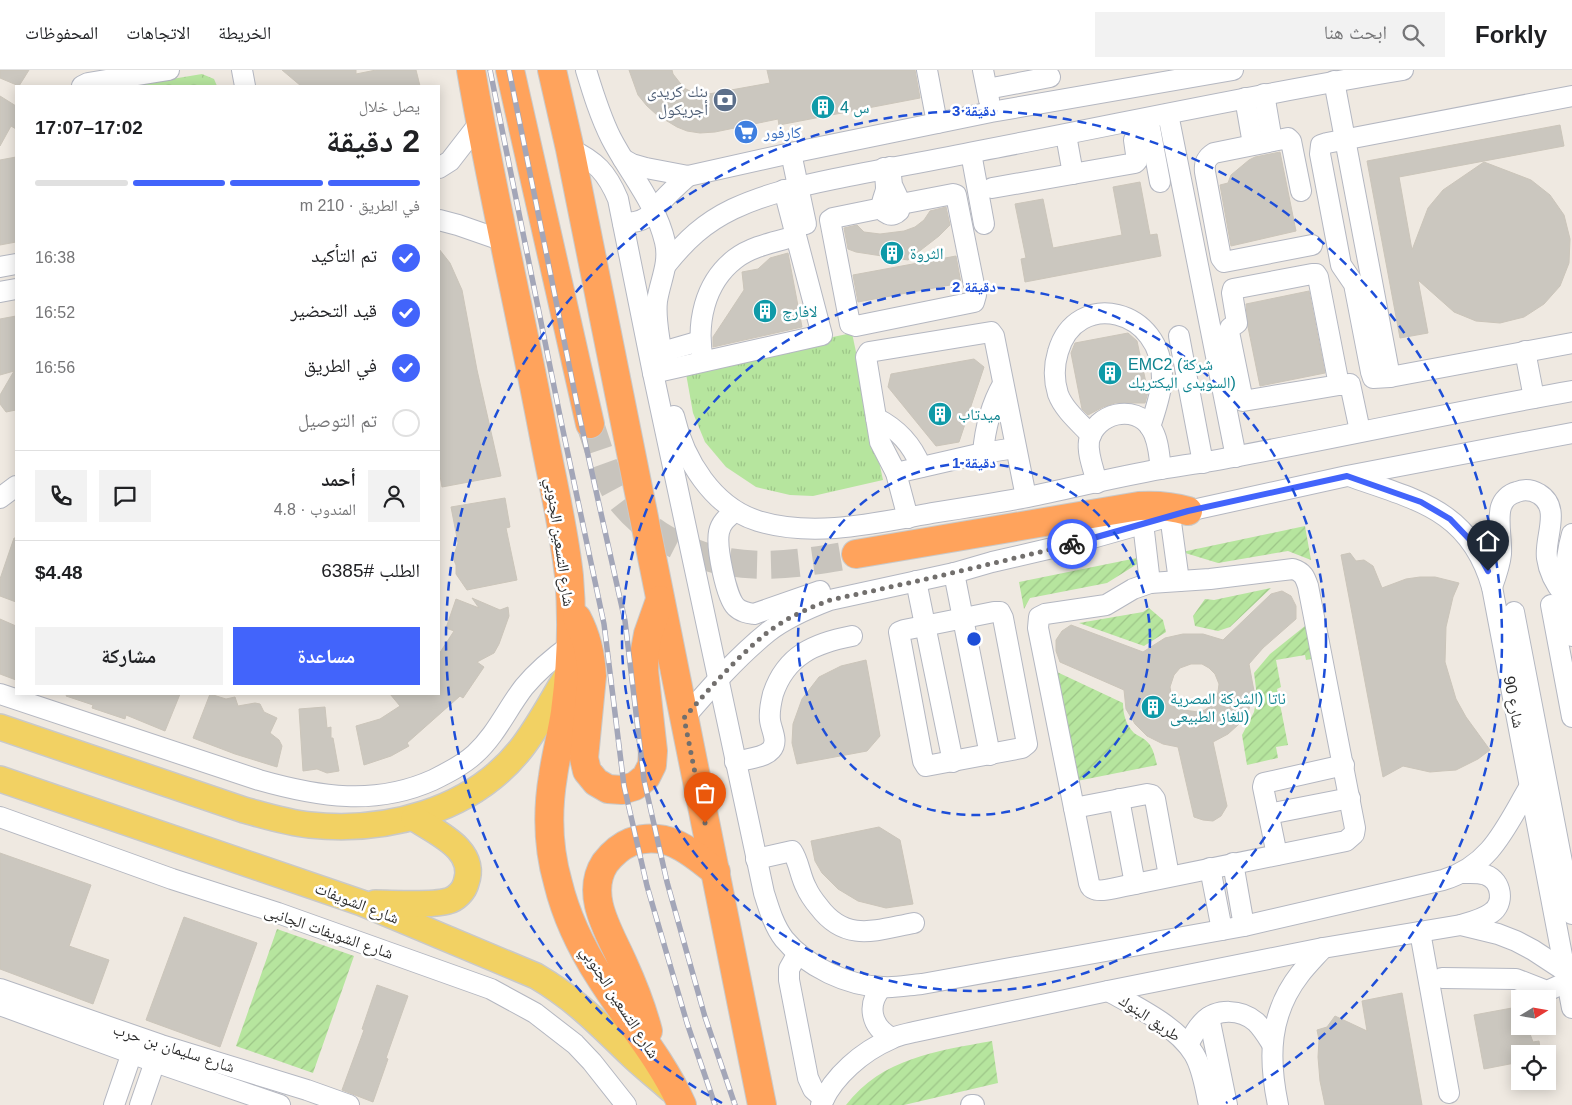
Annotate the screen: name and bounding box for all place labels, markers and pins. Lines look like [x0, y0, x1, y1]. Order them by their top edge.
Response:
place label: بنك كريدى أجريكول [647, 83, 708, 120]
bank icon: بنك كريدى أجريكول [712, 87, 738, 113]
building icon: س 4 [810, 94, 836, 120]
place label: س 4 [840, 99, 870, 118]
supermarket icon: كارفور [733, 119, 759, 145]
place label: كارفور [763, 124, 802, 142]
building icon: الثروة [879, 240, 905, 266]
place label: الثروة [910, 245, 943, 263]
building icon: لافارﭺ [752, 298, 778, 324]
place label: لافارﭺ [782, 303, 817, 322]
place label: EMC2 (شركة السويدى اليكتريك) [1128, 356, 1236, 393]
building icon: EMC2 (شركة السويدى اليكتريك) [1097, 360, 1123, 386]
building icon: ميدتاب [927, 401, 953, 427]
place label: ميدتاب [958, 406, 1001, 423]
pin [1467, 520, 1509, 571]
centre of rings [965, 630, 983, 648]
place label: ناتا (الشركة المصرية للغاز الطبيعى) [1170, 690, 1286, 727]
building icon: ناتا (الشركة المصرية للغاز الطبيعى) [1140, 694, 1166, 720]
pin [684, 772, 726, 823]

